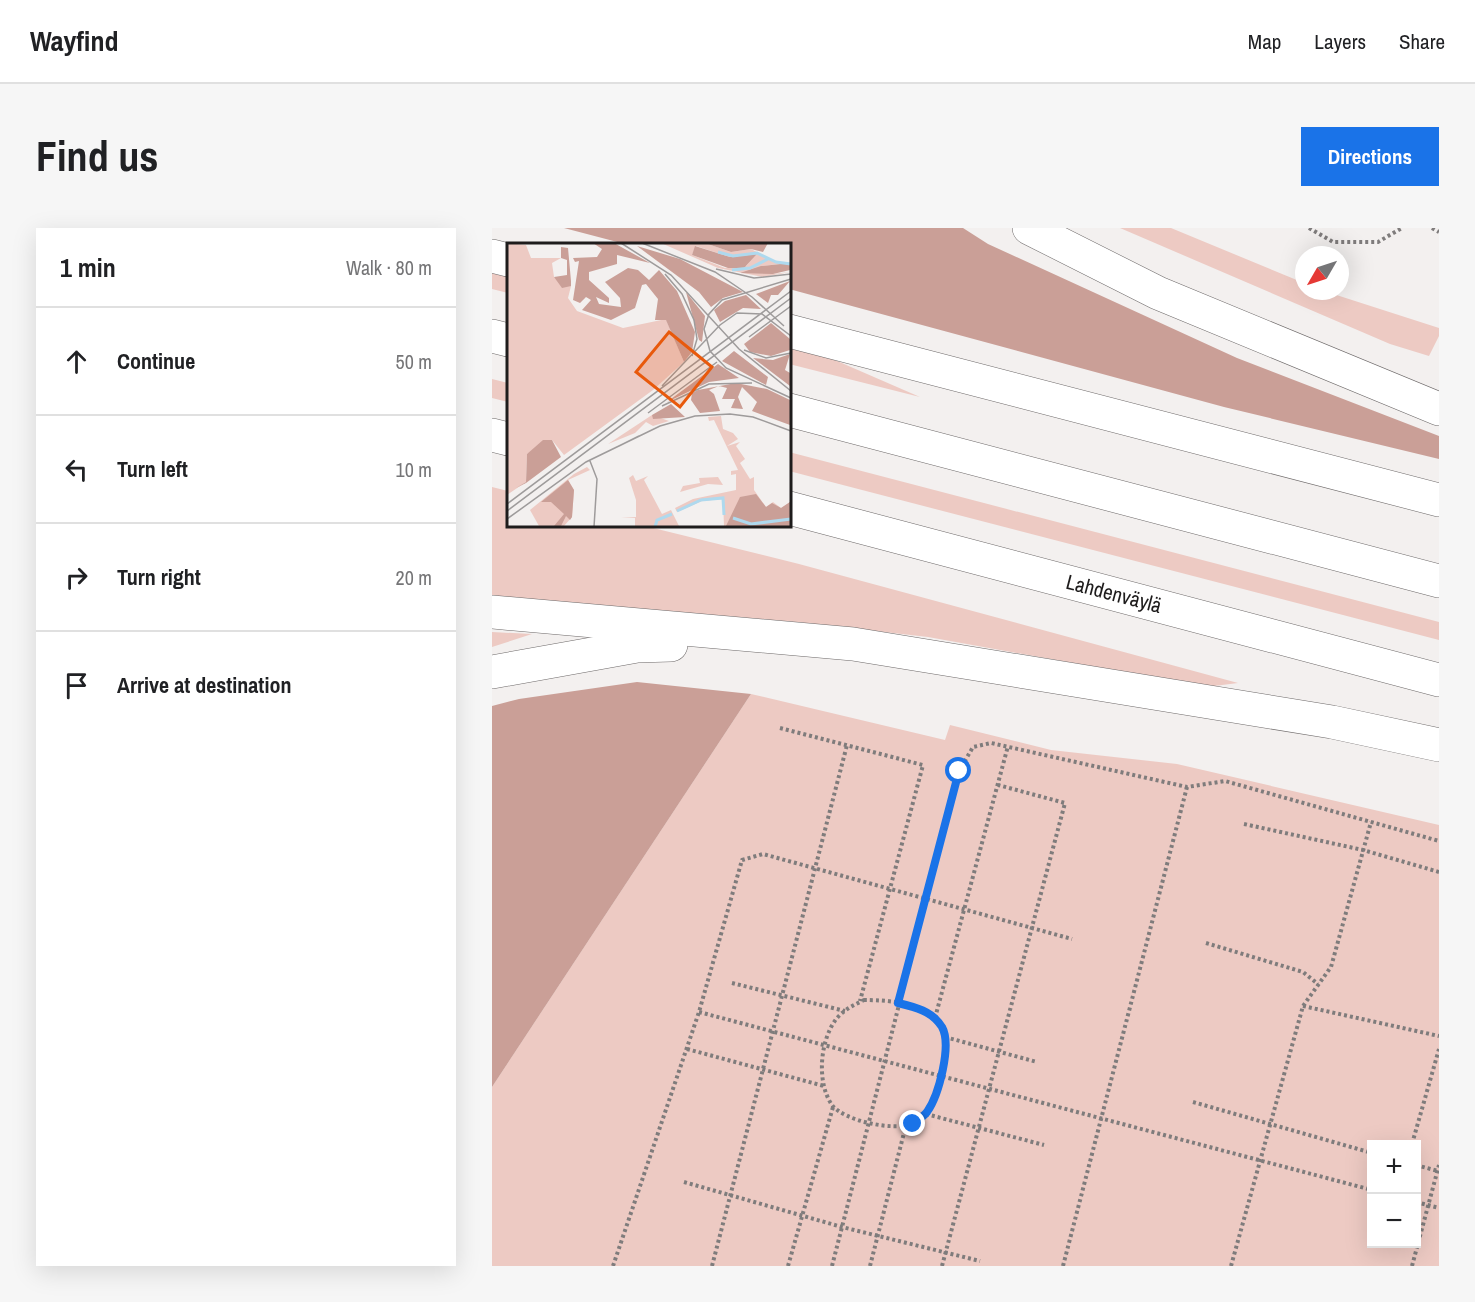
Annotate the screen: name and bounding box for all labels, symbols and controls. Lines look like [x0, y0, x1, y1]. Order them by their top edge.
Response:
text: Wayfind [30, 22, 118, 60]
text: Map [1248, 27, 1281, 56]
text: Layers [1314, 27, 1366, 56]
text: Share [1399, 27, 1445, 56]
button: Directions [1301, 127, 1439, 186]
text: Find us [36, 128, 158, 184]
inset map [507, 243, 790, 526]
north arrow [1295, 246, 1349, 300]
text: 1 min [60, 250, 116, 285]
text: Walk · 80 m [346, 254, 432, 281]
icon: ahead [60, 345, 93, 378]
text: Continue [117, 346, 195, 376]
text: 50 m [396, 348, 432, 375]
icon: left [60, 453, 93, 486]
text: Turn left [117, 454, 188, 484]
text: 10 m [396, 456, 432, 483]
icon: right [60, 561, 93, 594]
text: Turn right [117, 562, 201, 592]
text: 20 m [396, 564, 432, 591]
street label: Lahdenväylä [1063, 567, 1165, 620]
icon: arrive [60, 669, 93, 702]
text: Arrive at destination [117, 670, 291, 700]
route start [945, 757, 971, 783]
route end [899, 1110, 925, 1136]
map controls [1367, 1140, 1421, 1248]
button: + [1367, 1140, 1421, 1194]
button: − [1367, 1194, 1421, 1248]

